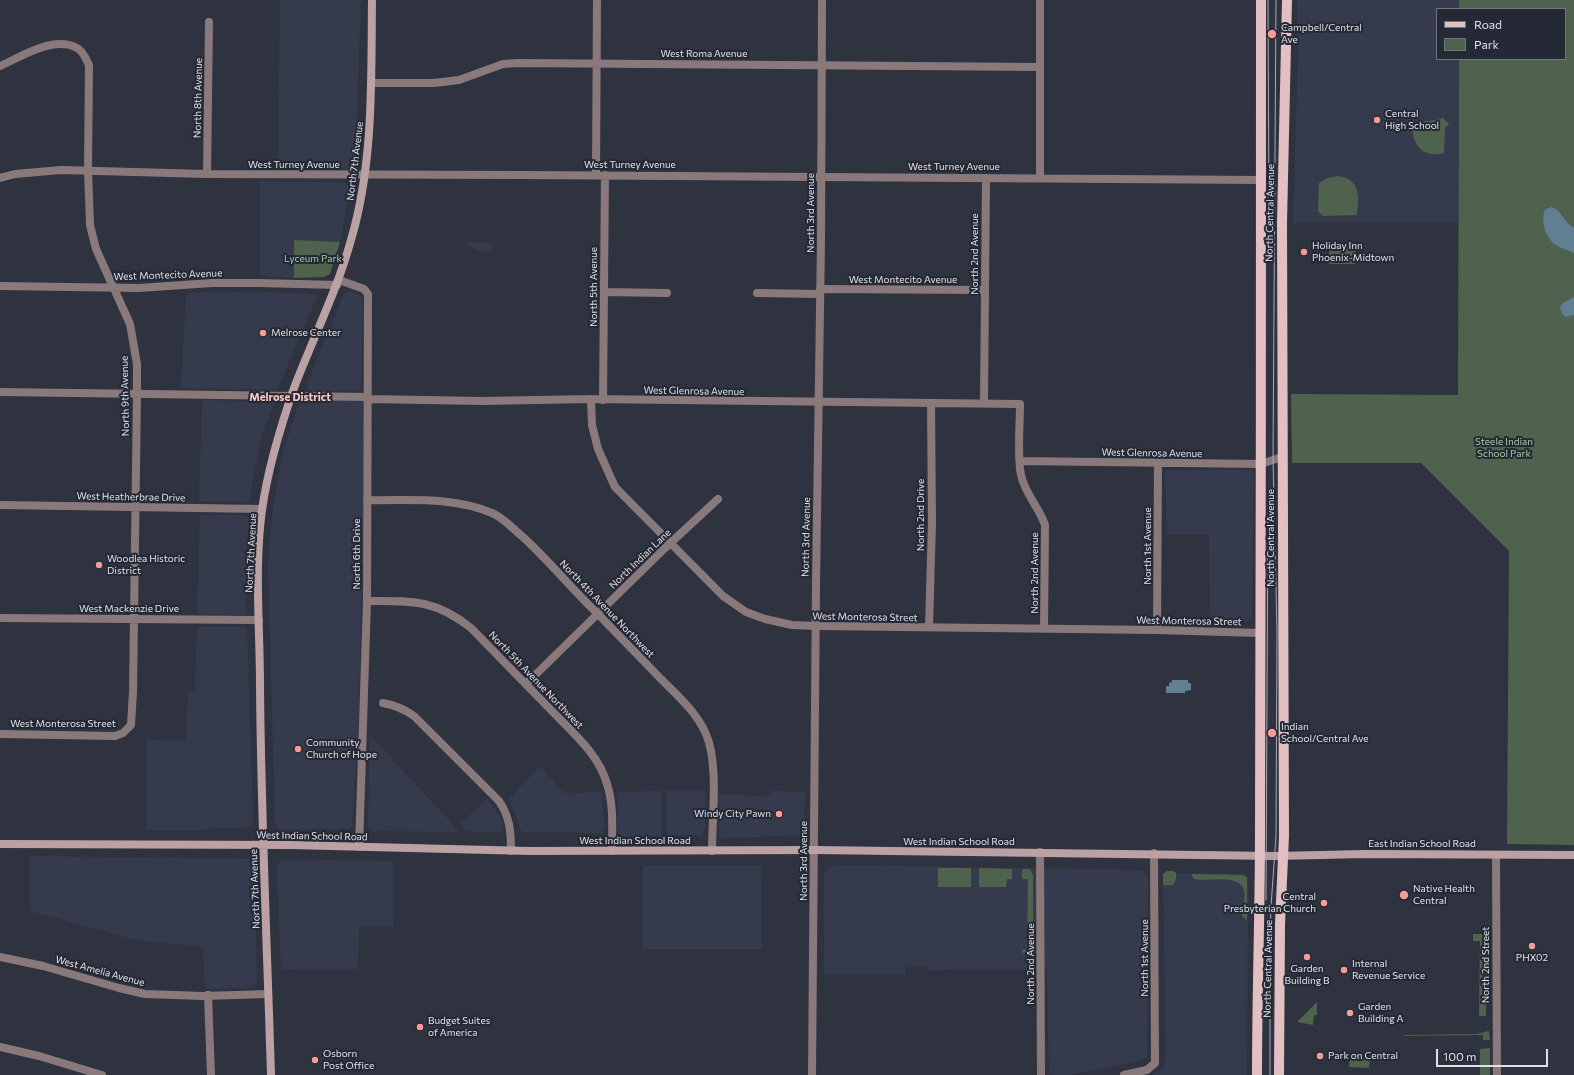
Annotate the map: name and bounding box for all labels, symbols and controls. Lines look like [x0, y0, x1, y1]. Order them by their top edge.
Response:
legend [1436, 8, 1566, 60]
text: Road [1474, 17, 1502, 31]
place label: Campbell/Central Ave [1281, 22, 1362, 46]
marker: Campbell/Central Ave [1266, 28, 1278, 40]
text: Park [1474, 37, 1499, 51]
street label: West Roma Avenue [661, 48, 747, 60]
street label: North 8th Avenue [191, 58, 205, 138]
place label: Central High School [1385, 108, 1439, 132]
marker: Central High School [1372, 115, 1382, 125]
street label: North 7th Avenue [344, 121, 366, 201]
street label: West Turney Avenue [248, 159, 340, 171]
street label: West Turney Avenue [584, 159, 676, 171]
street label: West Turney Avenue [908, 161, 1000, 173]
street label: North Central Avenue [1263, 164, 1277, 262]
street label: North 3rd Avenue [805, 173, 817, 253]
street label: North 2nd Avenue [969, 213, 981, 295]
place label: Holiday Inn Phoenix-Midtown [1312, 240, 1394, 264]
street label: North 5th Avenue [588, 247, 600, 327]
marker: Holiday Inn Phoenix-Midtown [1299, 247, 1309, 257]
park label: Lyceum Park [284, 253, 342, 265]
street label: West Montecito Avenue [114, 267, 222, 283]
street label: West Montecito Avenue [849, 274, 957, 286]
place label: Melrose Center [271, 327, 341, 339]
marker: Melrose Center [258, 328, 268, 338]
street label: North 9th Avenue [118, 356, 132, 436]
street label: West Glenrosa Avenue [643, 384, 745, 398]
district label: Melrose District [249, 390, 331, 404]
park label: Steele Indian School Park [1475, 436, 1533, 460]
street label: West Glenrosa Avenue [1101, 446, 1203, 460]
street label: North 2nd Drive [915, 479, 927, 551]
street label: North Central Avenue [1265, 489, 1277, 587]
street label: West Heatherbrae Drive [77, 490, 185, 504]
street label: North 3rd Avenue [799, 497, 813, 577]
street label: North 1st Avenue [1142, 507, 1154, 585]
street label: North 7th Avenue [243, 513, 259, 593]
street label: North 6th Drive [351, 518, 363, 590]
street label: North Indian Lane [607, 527, 673, 591]
street label: North 2nd Avenue [1029, 532, 1041, 614]
place label: Woodlea Historic District [107, 553, 185, 576]
street label: North 4th Avenue Northwest [557, 558, 657, 660]
marker: Woodlea Historic District [94, 560, 104, 570]
street label: West Mackenzie Drive [79, 603, 179, 615]
street label: West Monterosa Street [812, 610, 918, 624]
street label: West Monterosa Street [1136, 614, 1242, 628]
street label: North 5th Avenue Northwest [486, 629, 586, 731]
street label: West Monterosa Street [10, 718, 116, 730]
place label: Indian School/Central Ave [1281, 721, 1368, 744]
marker: Indian School/Central Ave [1266, 727, 1278, 739]
place label: Community Church of Hope [306, 737, 377, 760]
marker: Community Church of Hope [293, 744, 303, 754]
place label: Windy City Pawn [694, 808, 771, 820]
marker: Windy City Pawn [774, 809, 784, 819]
street label: North 3rd Avenue [798, 821, 810, 901]
street label: West Indian School Road [256, 829, 368, 843]
street label: West Indian School Road [579, 835, 691, 847]
street label: West Indian School Road [903, 836, 1015, 848]
street label: East Indian School Road [1368, 838, 1476, 850]
street label: North 7th Avenue [248, 849, 262, 929]
place label: Native Health Central [1413, 883, 1475, 906]
marker: Native Health Central [1398, 889, 1410, 901]
place label: Central Presbyterian Church [1224, 891, 1316, 914]
marker: Central Presbyterian Church [1319, 898, 1329, 908]
street label: North 1st Avenue [1139, 919, 1151, 997]
street label: North Central Avenue [1261, 920, 1275, 1018]
street label: North 2nd Avenue [1025, 923, 1037, 1005]
street label: North 2nd Street [1480, 927, 1492, 1003]
marker: PHX02 [1527, 941, 1537, 951]
marker: Garden Building B [1302, 952, 1312, 962]
place label: PHX02 [1516, 952, 1548, 964]
street label: West Amelia Avenue [54, 953, 146, 989]
place label: Internal Revenue Service [1352, 958, 1425, 982]
place label: Garden Building B [1284, 963, 1330, 986]
marker: Internal Revenue Service [1339, 965, 1349, 975]
place label: Garden Building A [1358, 1001, 1403, 1024]
marker: Garden Building A [1345, 1008, 1355, 1018]
place label: Budget Suites of America [428, 1015, 490, 1038]
marker: Budget Suites of America [415, 1022, 425, 1032]
scale bar [1438, 1041, 1550, 1067]
place label: Osborn Post Office [323, 1048, 374, 1072]
text: 100 m [1443, 1049, 1477, 1063]
place label: Park on Central [1328, 1050, 1398, 1062]
marker: Park on Central [1315, 1051, 1325, 1061]
marker: Osborn Post Office [310, 1055, 320, 1065]

